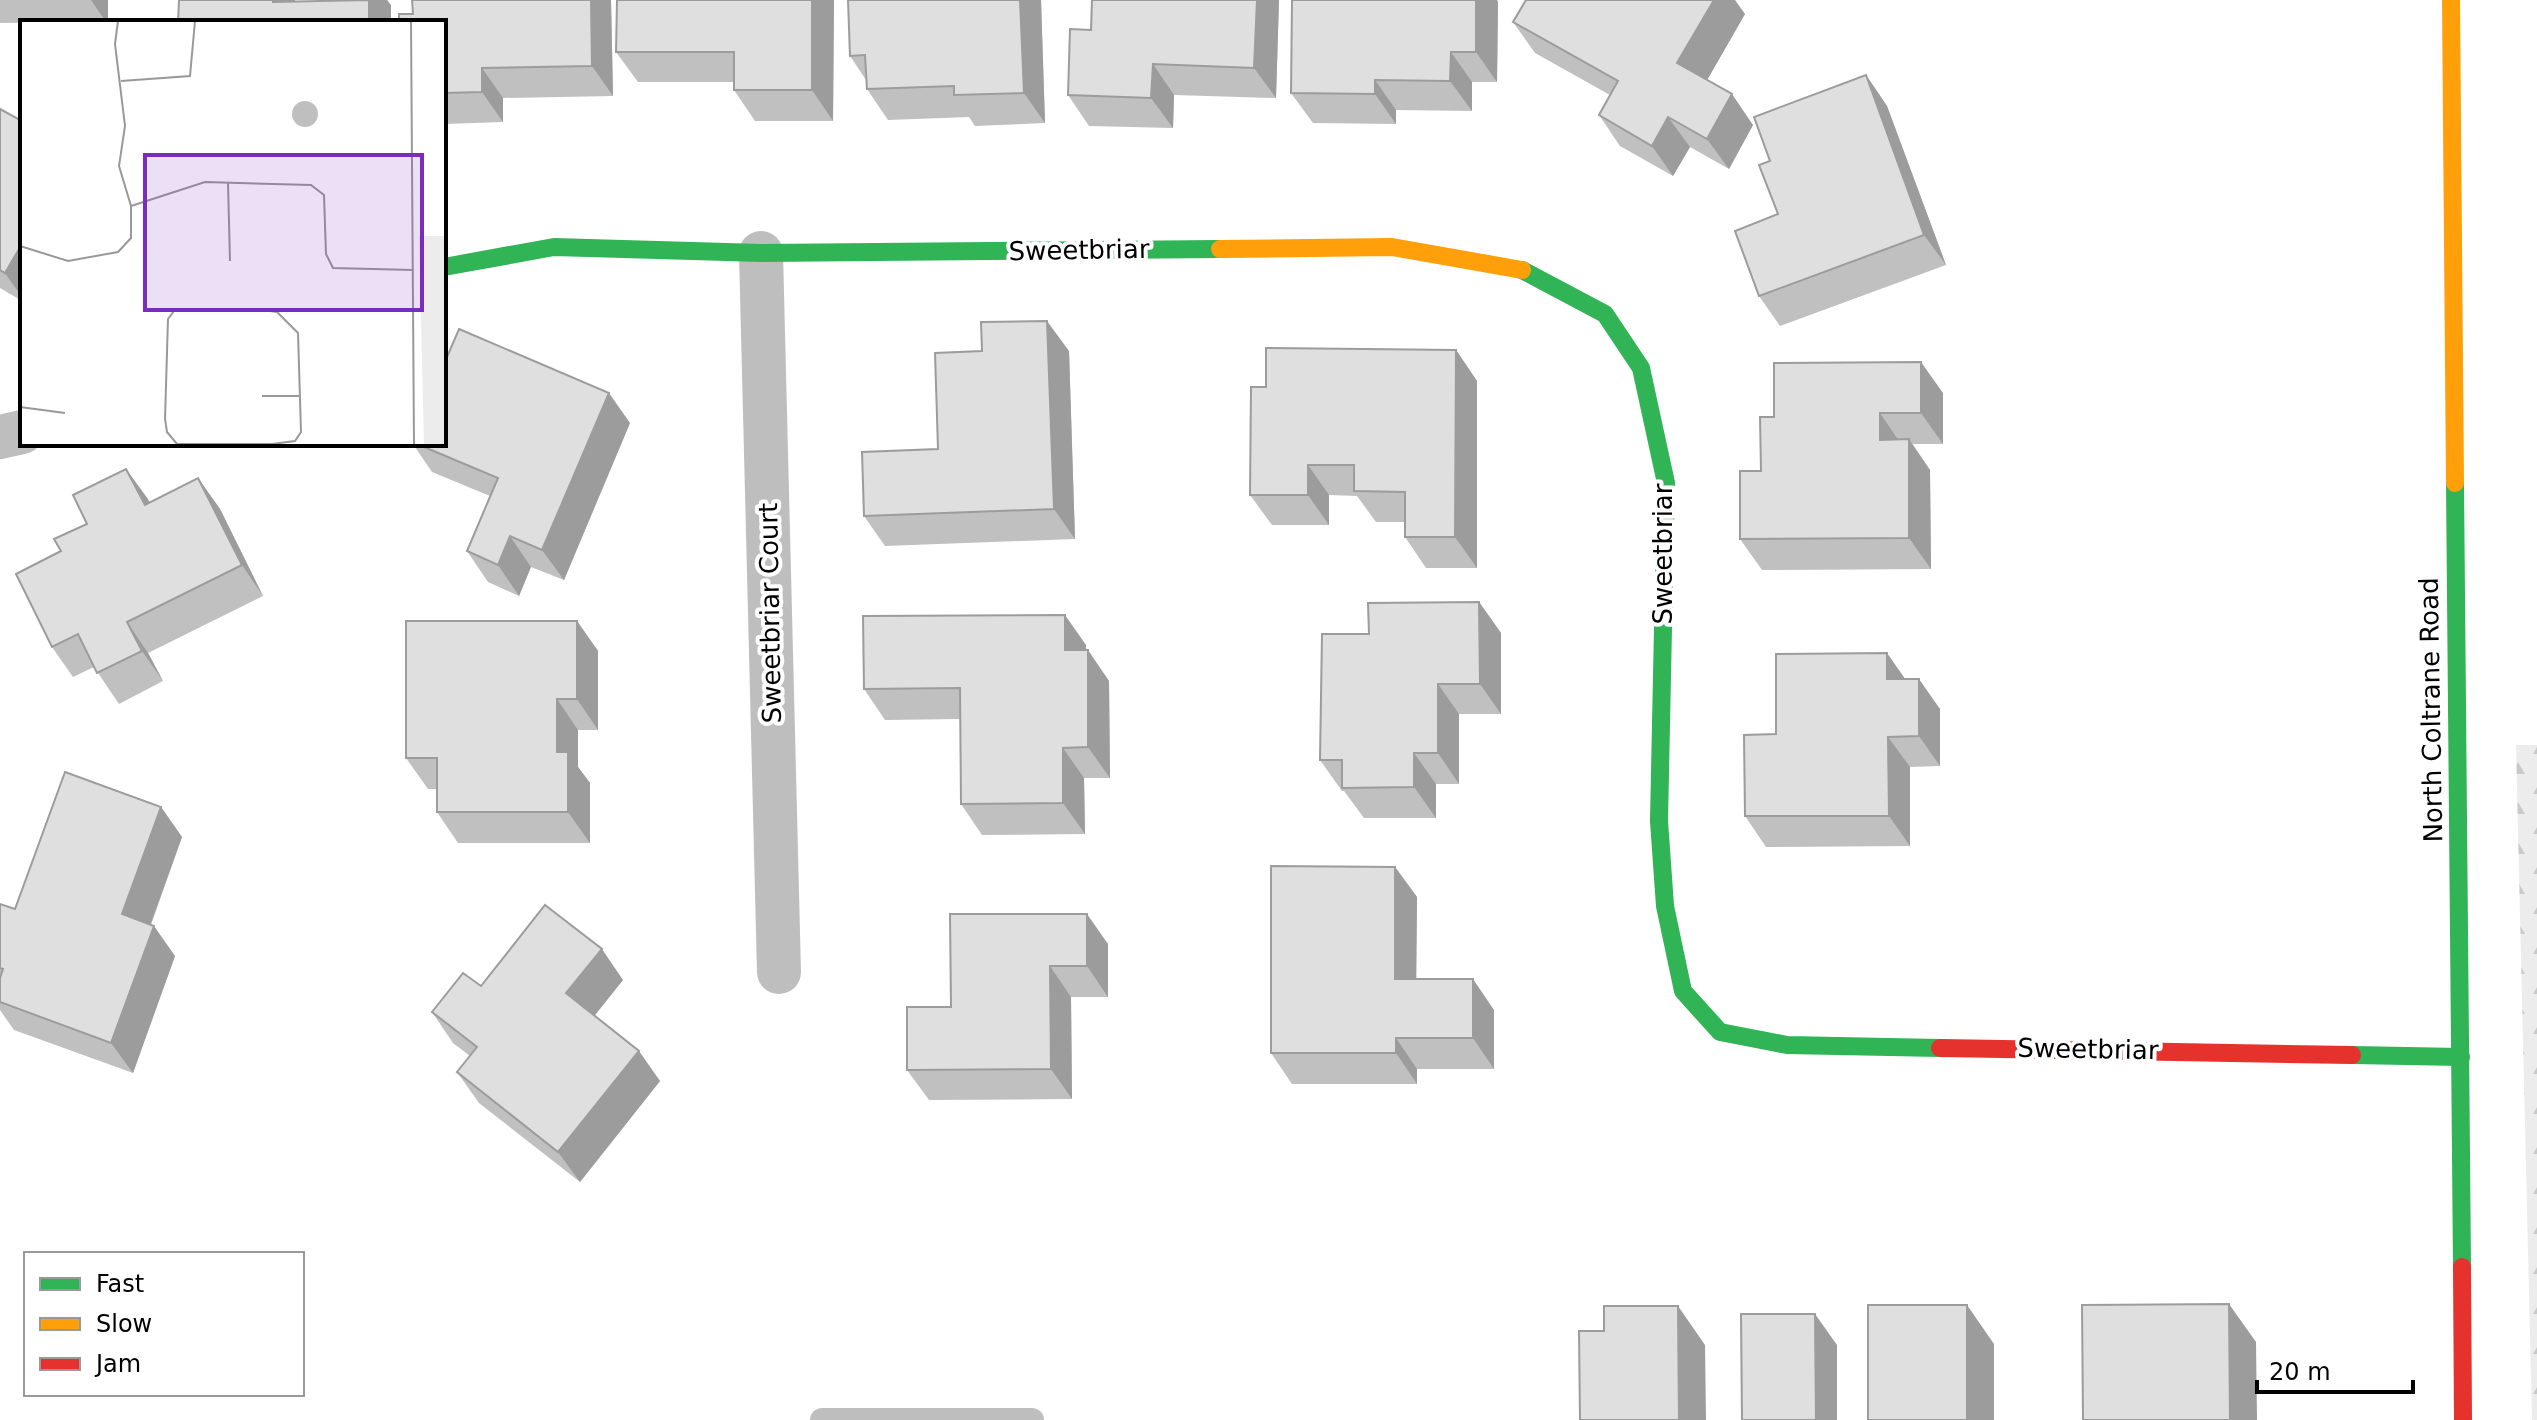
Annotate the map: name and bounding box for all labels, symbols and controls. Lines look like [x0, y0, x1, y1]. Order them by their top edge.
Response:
inset map [20, 20, 446, 446]
street label: Sweetbriar [1008, 234, 1150, 266]
street label: Sweetbriar [1648, 483, 1678, 625]
street label: Sweetbriar Court [753, 502, 787, 724]
street label: North Coltrane Road [2414, 577, 2448, 843]
street label: Sweetbriar [2017, 1033, 2159, 1065]
legend [24, 1252, 304, 1396]
text: Fast [96, 1270, 144, 1298]
text: Slow [96, 1310, 152, 1338]
scale bar [2257, 1344, 2413, 1394]
text: Jam [94, 1350, 141, 1378]
text: 20 m [2269, 1358, 2331, 1386]

